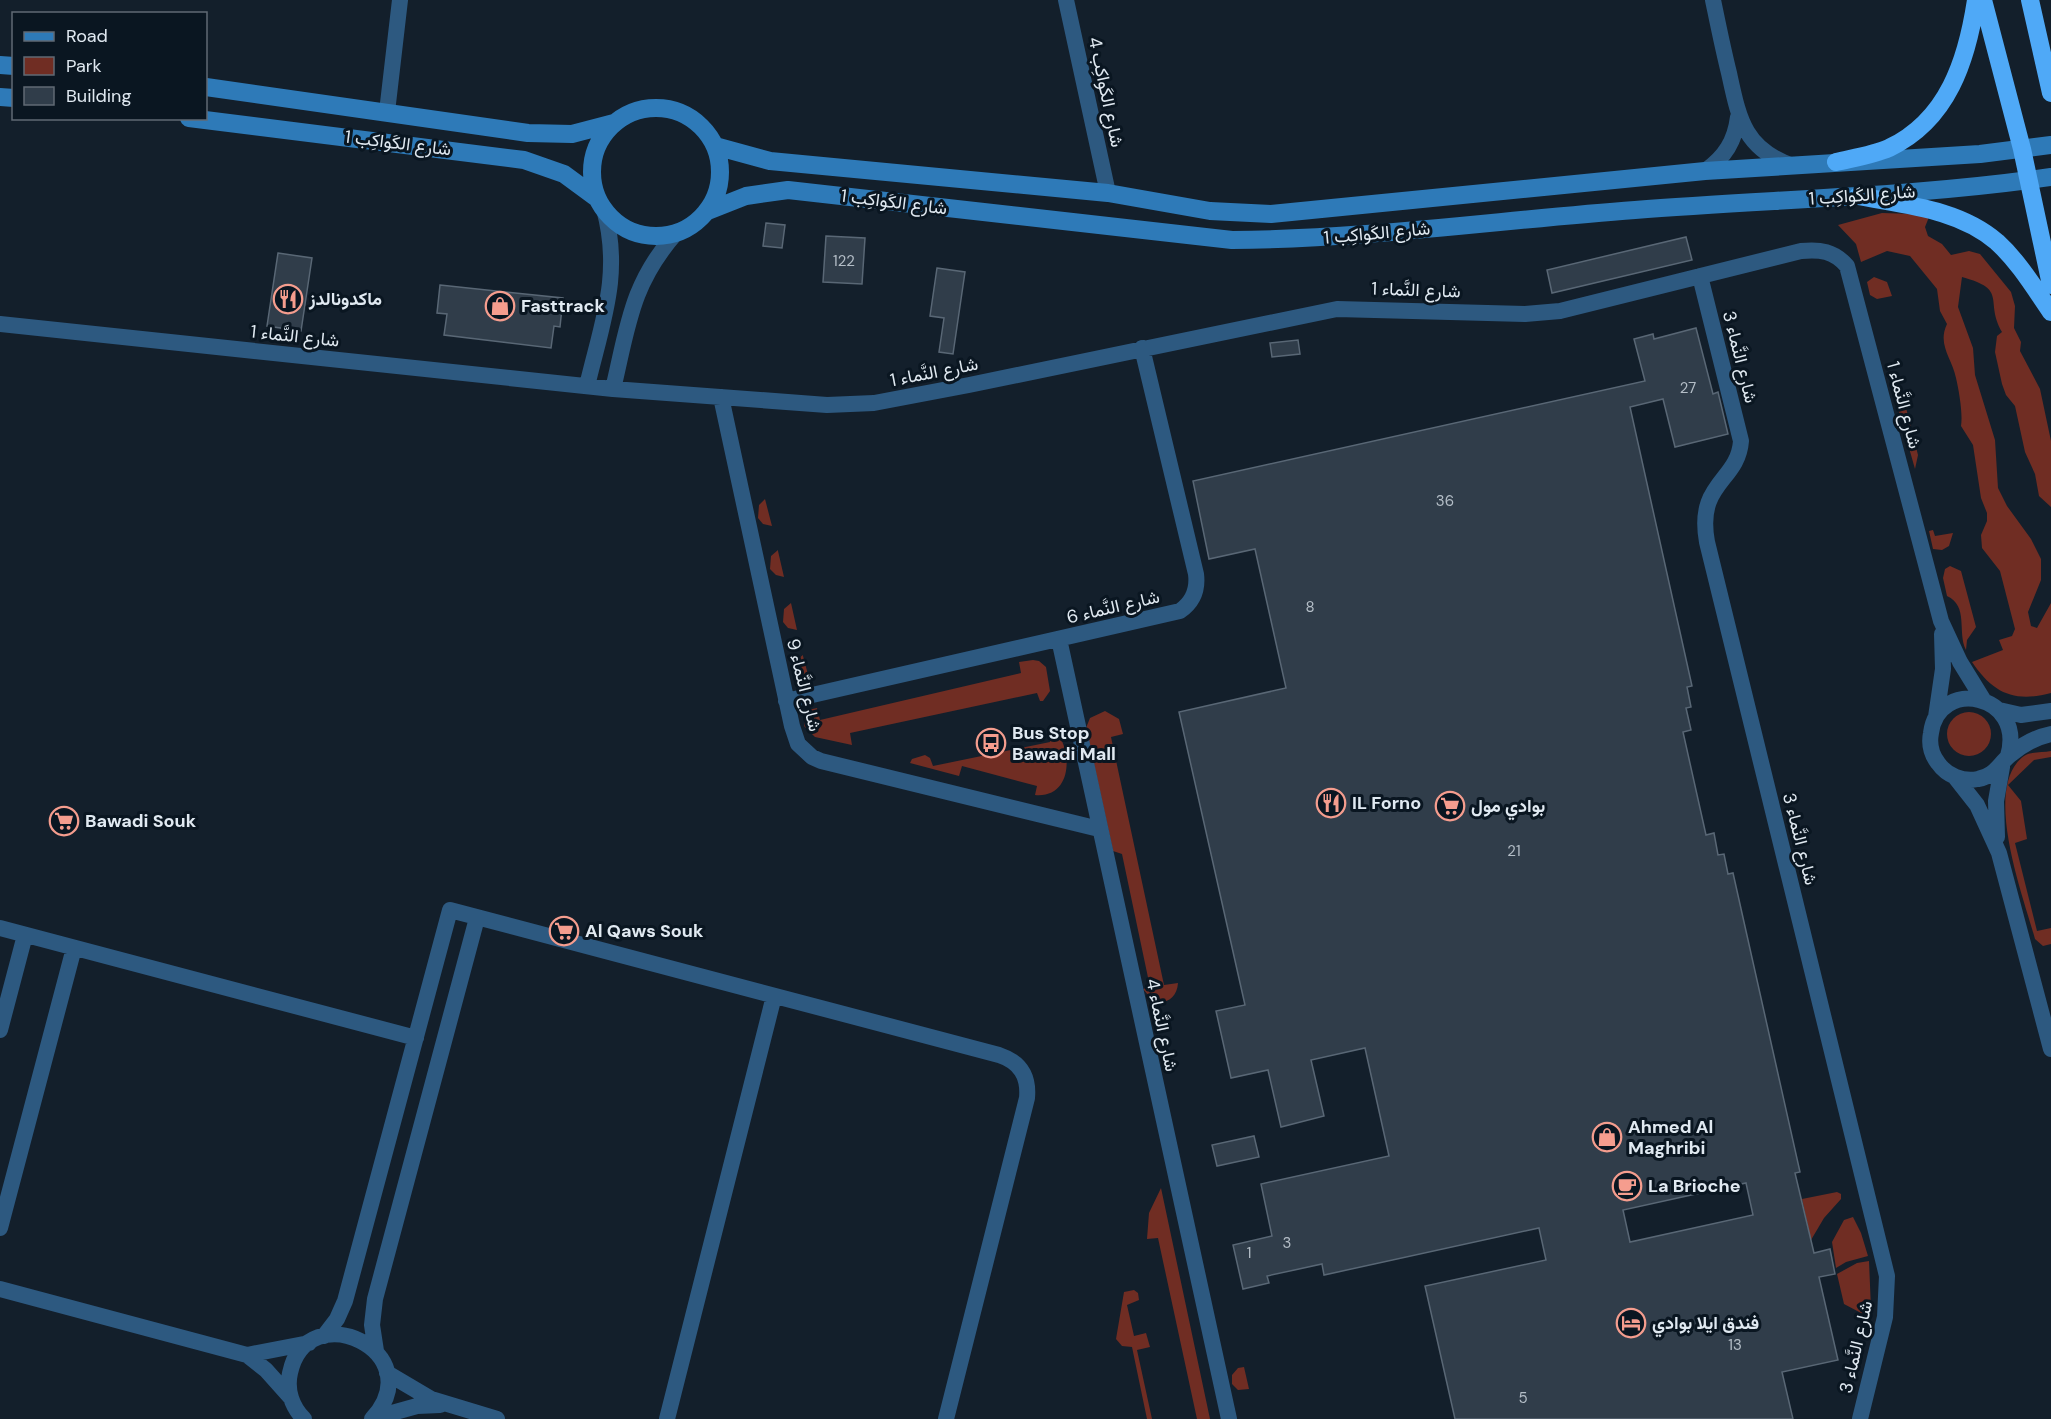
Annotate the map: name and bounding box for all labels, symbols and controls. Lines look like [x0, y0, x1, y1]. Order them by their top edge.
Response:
legend [12, 12, 207, 120]
text: Road [66, 24, 108, 48]
street label: شارع الكَواكِب 4 [1083, 35, 1129, 149]
text: Park [66, 54, 102, 78]
text: Building [66, 84, 131, 108]
street label: شارع الكَواكِب 1 [344, 125, 452, 161]
street label: شارع الكَواكِب 1 [1808, 179, 1916, 211]
street label: شارع الكَواكِب 1 [840, 184, 948, 220]
street label: شارع الكَواكِب 1 [1323, 216, 1431, 250]
house number: 122 [833, 251, 855, 271]
street label: شارع النَّماء 1 [1371, 276, 1461, 304]
restaurant icon: ماكدونالدز [272, 283, 304, 315]
place label: ماكدونالدز [308, 287, 382, 311]
shop icon: Fasttrack [484, 290, 516, 322]
place label: Fasttrack [521, 294, 606, 318]
street label: شارع النَّماء 3 [1717, 308, 1763, 406]
street label: شارع النَّماء 1 [249, 319, 341, 353]
street label: شارع النَّماء 1 [888, 352, 980, 392]
street label: شارع النَّماء 1 [1881, 359, 1927, 451]
house number: 27 [1680, 378, 1696, 398]
house number: 36 [1436, 491, 1454, 511]
street label: شارع النَّماء 6 [1064, 585, 1162, 629]
house number: 8 [1305, 597, 1315, 617]
street label: شارع النَّماء 9 [781, 636, 827, 734]
place label: Bus Stop Bawadi Mall [1012, 721, 1116, 766]
bus stop icon: Bus Stop Bawadi Mall [975, 727, 1007, 759]
restaurant icon: IL Forno [1315, 787, 1347, 819]
supermarket icon: بوادي مول [1434, 790, 1466, 822]
street label: شارع النَّماء 3 [1777, 790, 1823, 888]
place label: IL Forno [1352, 791, 1421, 815]
place label: بوادي مول [1471, 794, 1545, 821]
supermarket icon: Bawadi Souk [48, 805, 80, 837]
place label: Bawadi Souk [85, 809, 197, 833]
house number: 21 [1507, 841, 1521, 861]
supermarket icon: Al Qaws Souk [548, 915, 580, 947]
place label: Al Qaws Souk [585, 919, 704, 943]
street label: شارع النَّماء 4 [1140, 976, 1184, 1074]
place label: Ahmed Al Maghribi [1628, 1115, 1713, 1160]
shop icon: Ahmed Al Maghribi [1591, 1121, 1623, 1153]
cafe icon: La Brioche [1611, 1170, 1643, 1202]
place label: La Brioche [1648, 1174, 1741, 1198]
house number: 3 [1283, 1233, 1291, 1253]
house number: 1 [1247, 1243, 1251, 1263]
street label: شارع النَّماء 3 [1834, 1298, 1878, 1396]
hotel icon: فندق ايلا بوادي [1615, 1307, 1647, 1339]
place label: فندق ايلا بوادي [1652, 1311, 1759, 1338]
house number: 13 [1728, 1335, 1742, 1355]
house number: 5 [1518, 1388, 1528, 1408]

